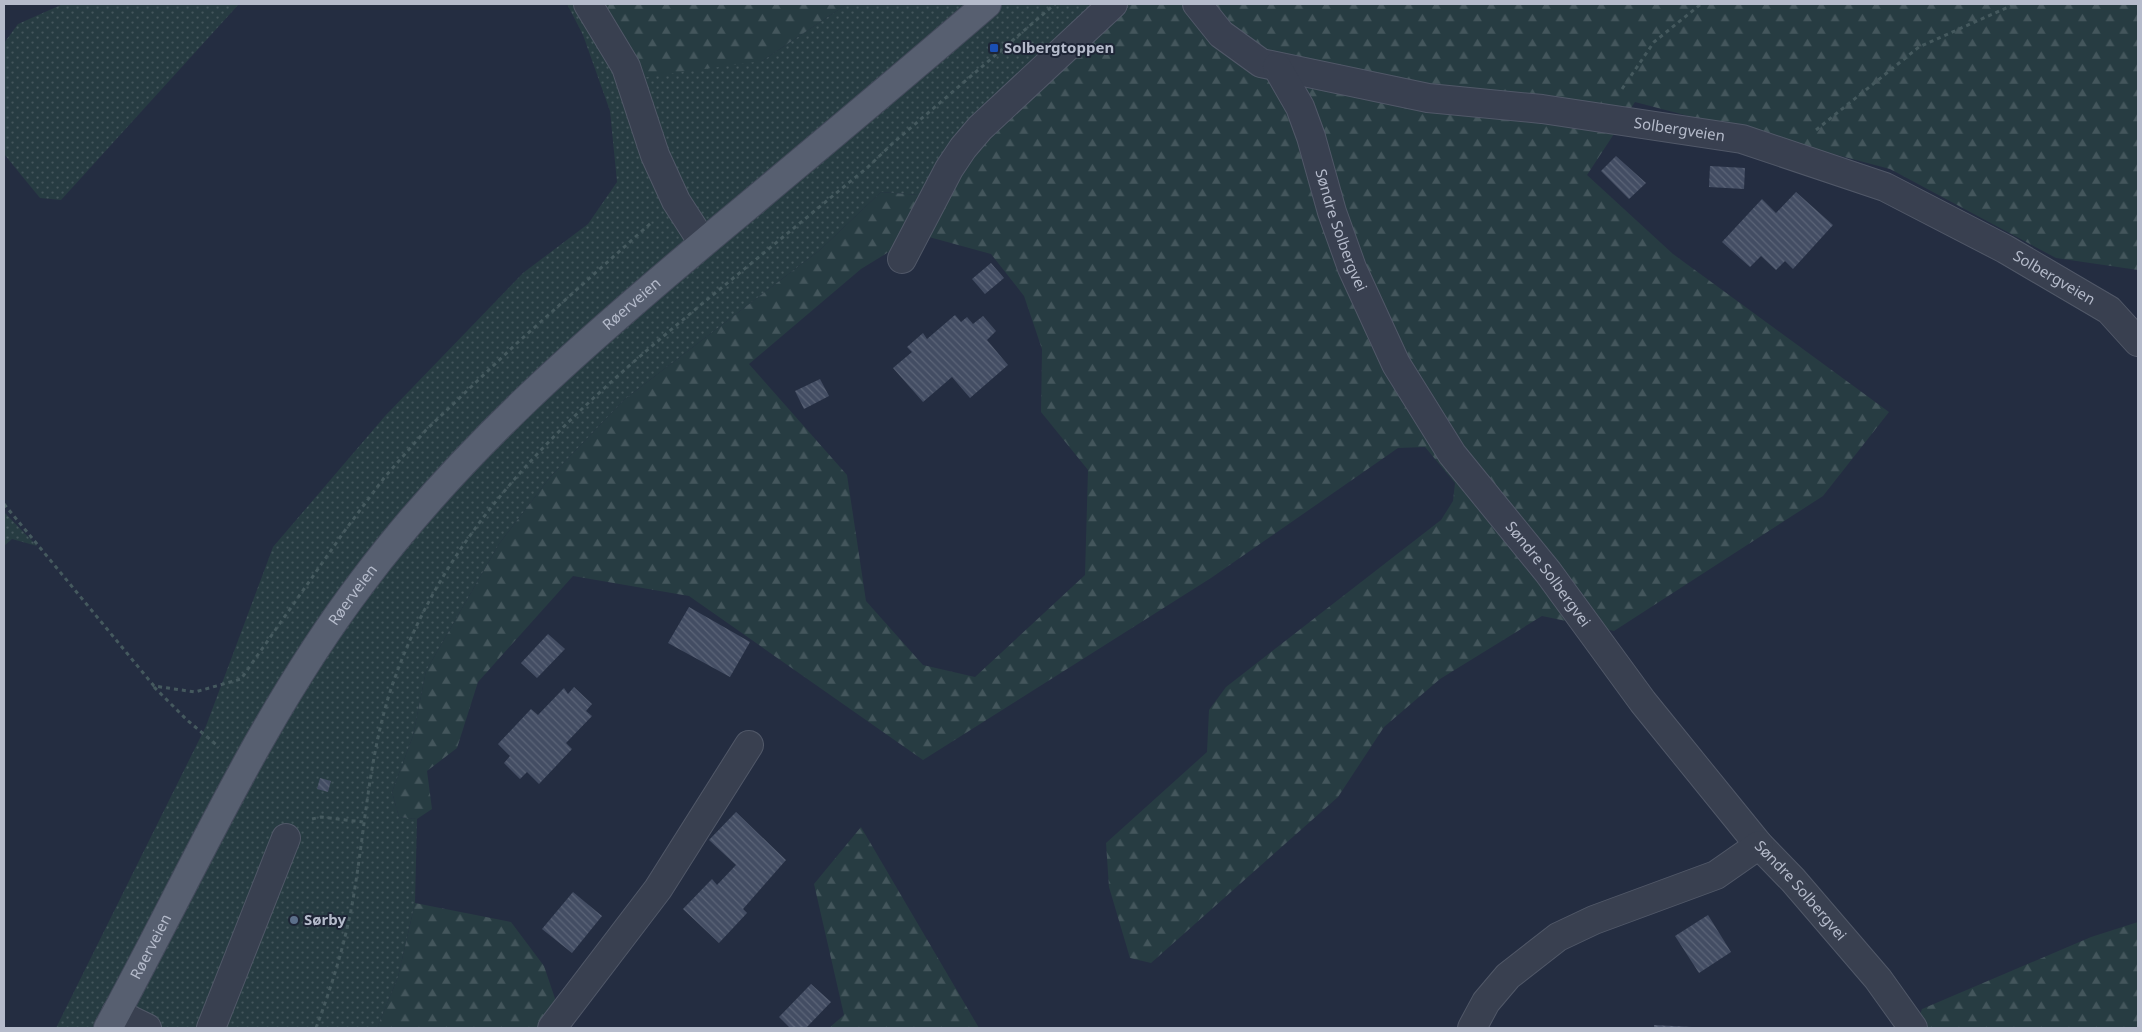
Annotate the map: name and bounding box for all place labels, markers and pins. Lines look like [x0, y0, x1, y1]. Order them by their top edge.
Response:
place label: Solbergtoppen [1004, 37, 1114, 57]
marker: Solbergtoppen [988, 42, 1000, 54]
place label: Sørby [304, 909, 346, 929]
marker: Sørby [288, 914, 300, 926]

